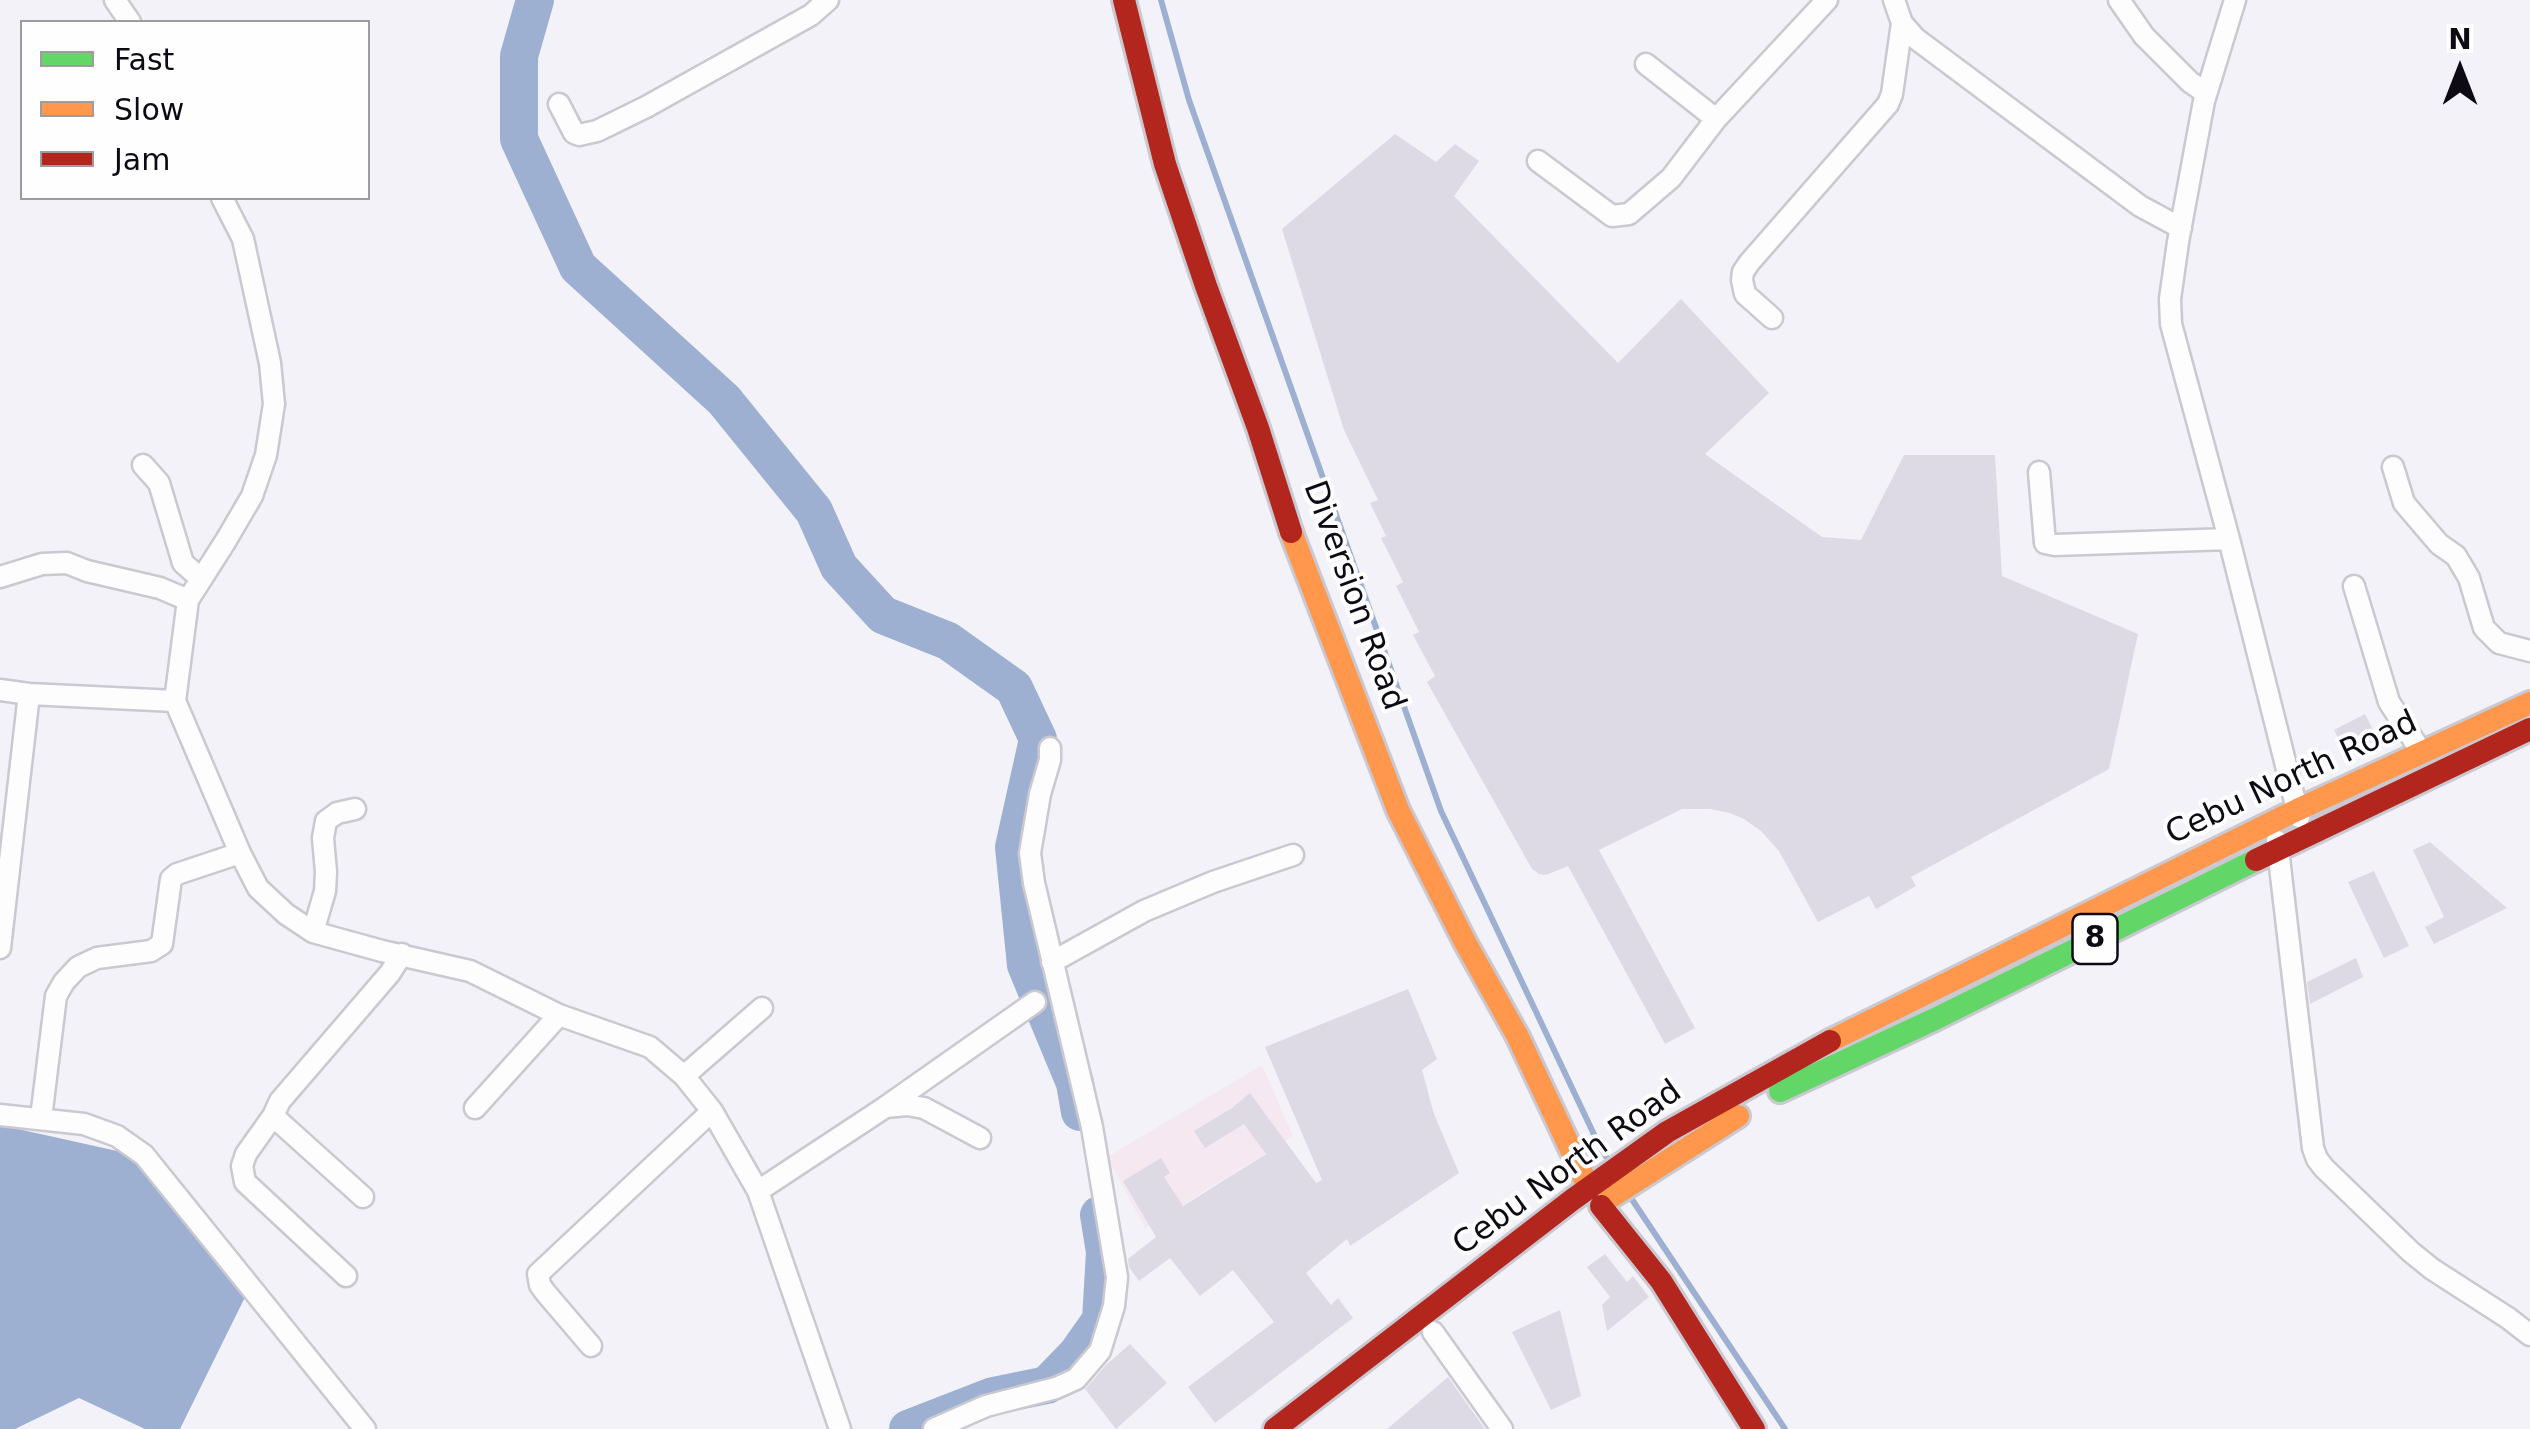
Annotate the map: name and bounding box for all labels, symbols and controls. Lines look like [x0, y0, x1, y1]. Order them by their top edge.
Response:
legend [20, 20, 370, 200]
north arrow [2410, 20, 2510, 120]
text: N [2448, 23, 2472, 56]
text: Fast [114, 42, 174, 77]
text: Slow [114, 92, 184, 127]
text: Jam [114, 142, 170, 177]
street label: Diversion Road [1294, 476, 1412, 716]
street label: Cebu North Road [2160, 704, 2424, 854]
road number: 8 [2072, 914, 2118, 964]
street label: Cebu North Road [1446, 1073, 1690, 1265]

